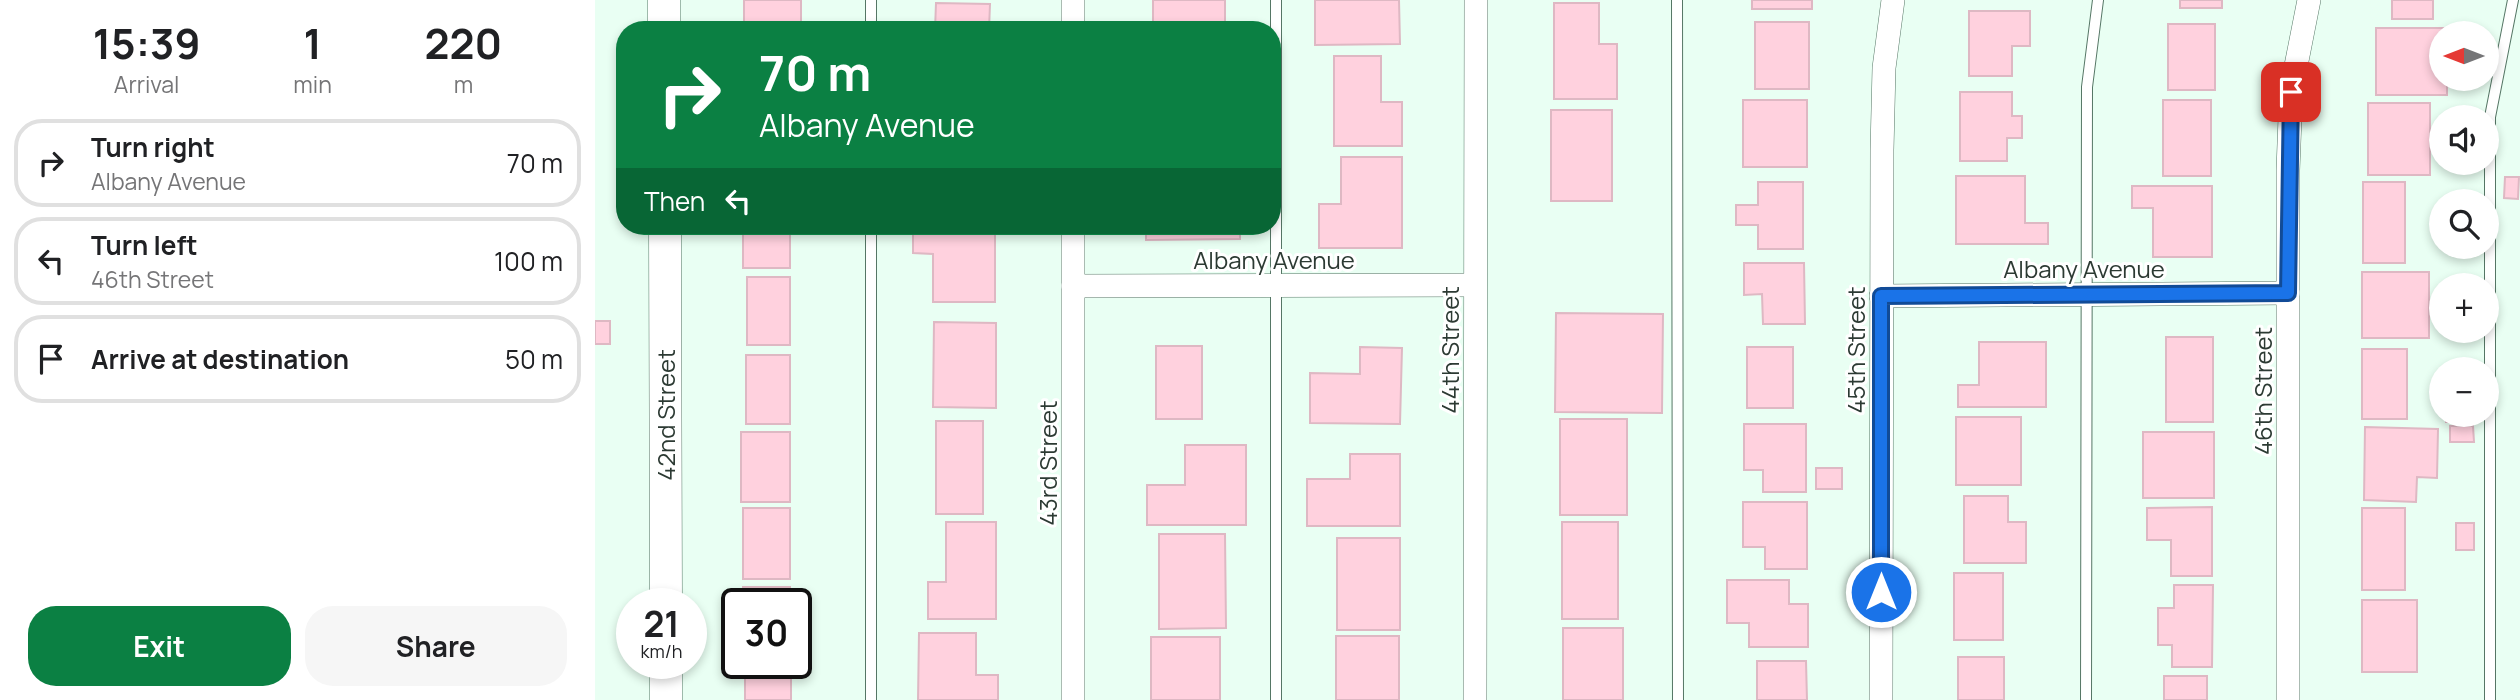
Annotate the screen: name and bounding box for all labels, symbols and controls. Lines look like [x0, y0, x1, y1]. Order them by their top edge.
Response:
text: 15:39 [93, 14, 201, 72]
text: 1 [303, 14, 322, 72]
text: 220 [425, 14, 502, 72]
north arrow [2429, 21, 2499, 91]
map controls [2429, 21, 2499, 427]
text: 70 m [759, 39, 871, 106]
icon: right [644, 49, 735, 140]
pin [2261, 62, 2321, 122]
text: Arrival [114, 68, 180, 100]
text: min [293, 68, 332, 100]
text: m [454, 68, 473, 100]
icon: arrive [2272, 73, 2310, 111]
text: Albany Avenue [759, 103, 975, 147]
button: sound [2429, 105, 2499, 175]
text: Turn right [91, 129, 215, 165]
icon: right [32, 144, 70, 182]
text: 70 m [507, 145, 563, 181]
text: Albany Avenue [91, 165, 246, 197]
icon: left [719, 182, 757, 220]
text: Then [644, 183, 705, 219]
button: search [2429, 189, 2499, 259]
text: Turn left [91, 227, 198, 263]
icon: left [32, 242, 70, 280]
text: 100 m [494, 243, 563, 279]
street label: Albany Avenue [1193, 243, 1355, 276]
street label: Albany Avenue [2003, 252, 2165, 285]
text: 46th Street [91, 263, 214, 295]
button: + [2429, 273, 2499, 343]
street label: 44th Street [1433, 286, 1466, 414]
street label: 45th Street [1839, 286, 1872, 414]
street label: 46th Street [2246, 327, 2279, 455]
icon: arrive [32, 340, 70, 378]
text: Arrive at destination [91, 341, 349, 377]
text: 50 m [505, 341, 563, 377]
street label: 42nd Street [649, 349, 682, 481]
button: − [2429, 357, 2499, 427]
street label: 43rd Street [1031, 400, 1064, 526]
position arrow [1844, 555, 1918, 629]
speed limit sign: 30 [721, 588, 812, 679]
text: 21 [643, 600, 680, 648]
button: Exit [28, 606, 291, 686]
button: Share [305, 606, 567, 686]
text: km/h [641, 639, 682, 663]

